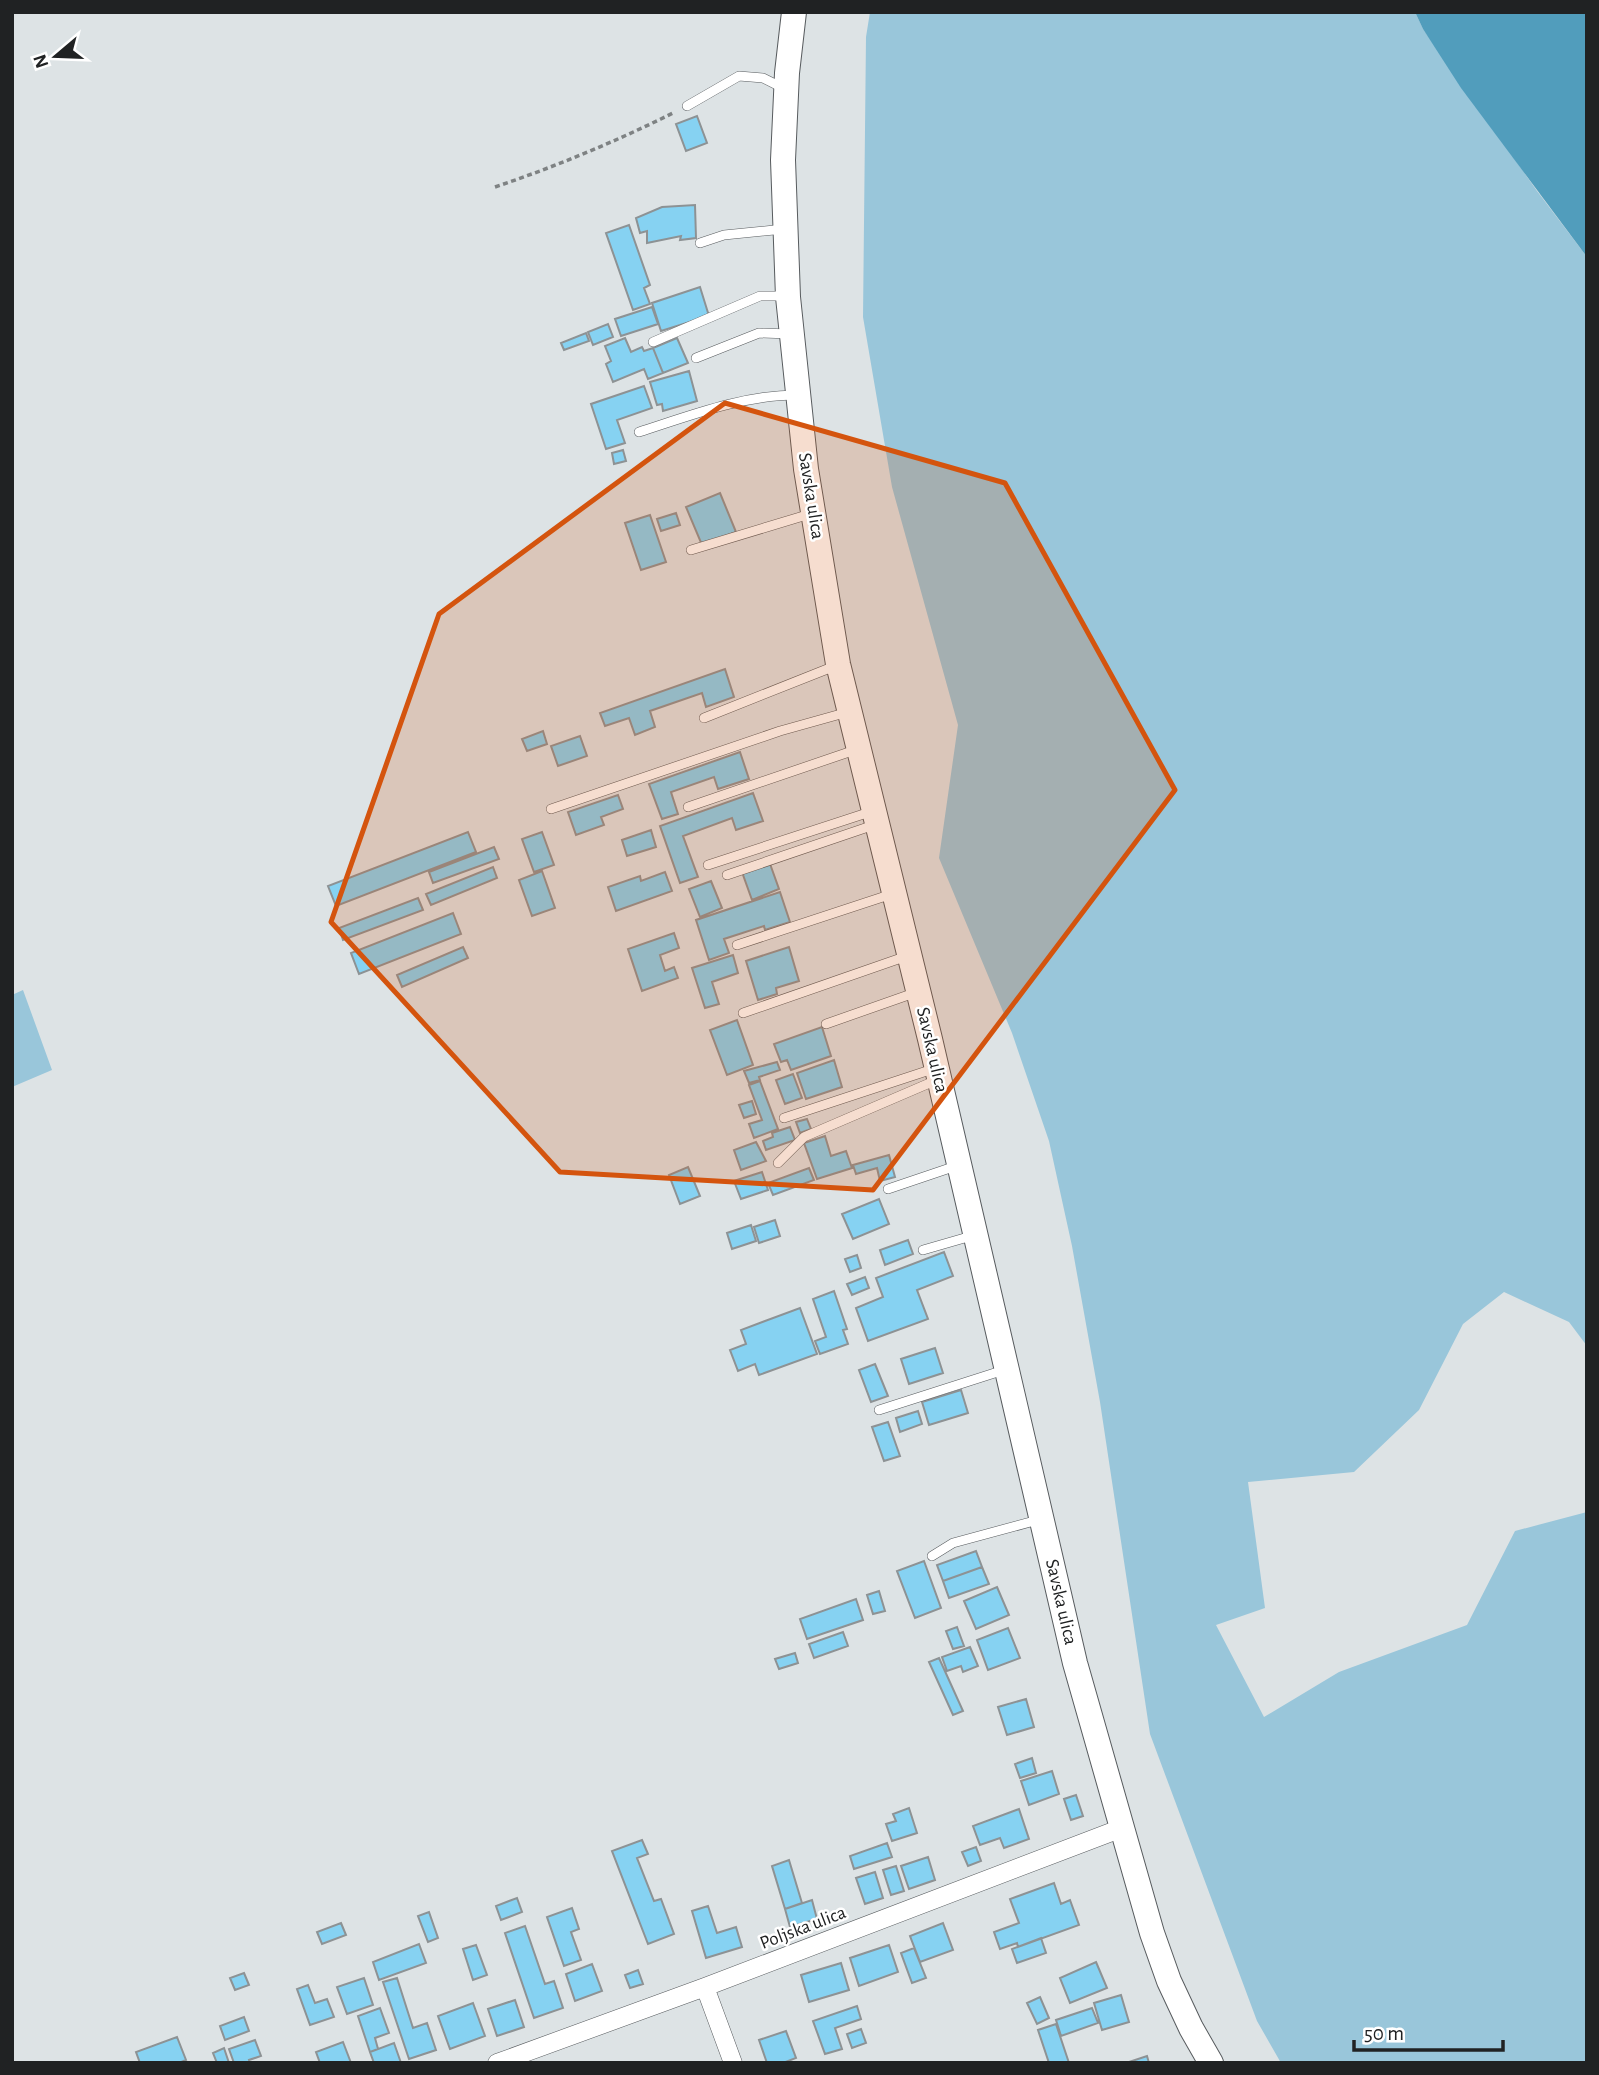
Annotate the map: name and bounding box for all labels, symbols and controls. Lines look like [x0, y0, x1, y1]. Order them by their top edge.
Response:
north arrow [21, 21, 91, 91]
text: N [30, 52, 52, 70]
street label: Savska ulica [795, 451, 827, 541]
street label: Savska ulica [913, 1005, 951, 1095]
street label: Savska ulica [1042, 1557, 1080, 1647]
street label: Poljska ulica [757, 1903, 849, 1953]
scale bar [1354, 2008, 1503, 2052]
text: 50 m [1364, 2023, 1404, 2044]

